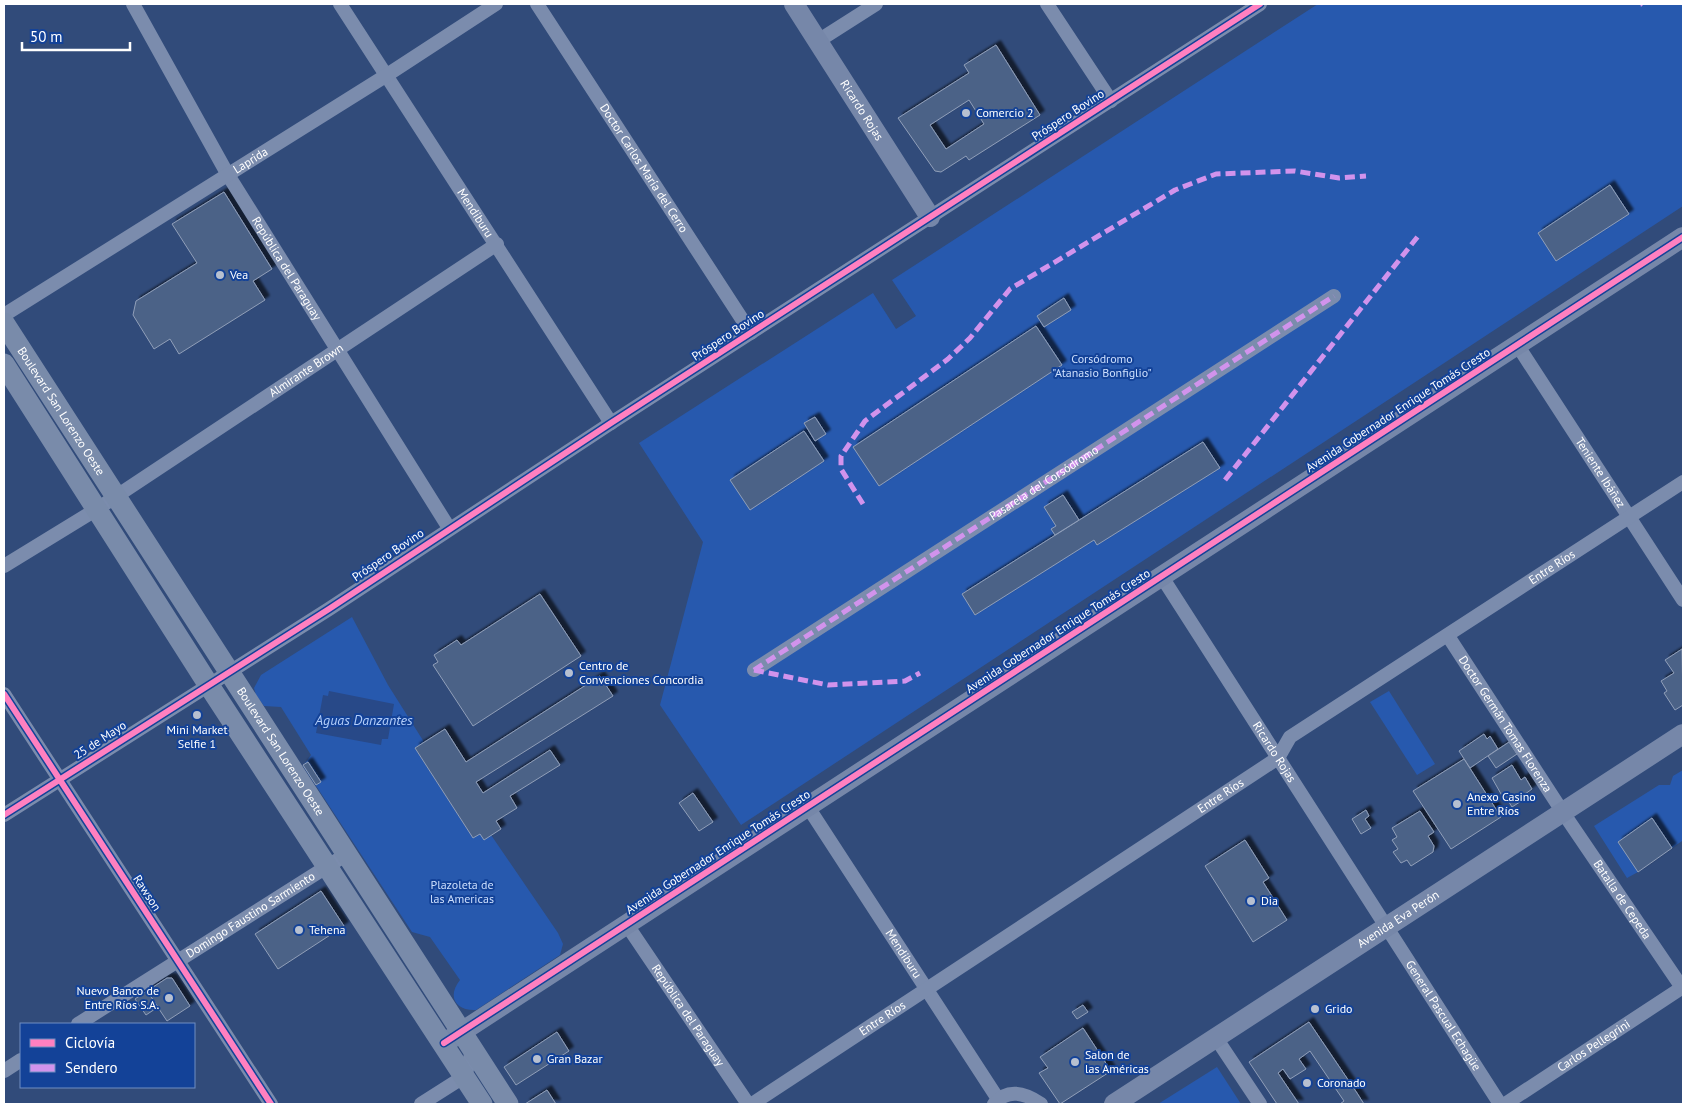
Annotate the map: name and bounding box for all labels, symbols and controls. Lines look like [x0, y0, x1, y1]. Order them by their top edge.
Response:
scale bar [22, 20, 130, 52]
text: 50 m [30, 27, 63, 46]
street label: Ricardo Rojas [837, 77, 887, 143]
street label: Próspero Bovino [1029, 86, 1107, 144]
street label: Doctor Carlos María del Cerro [597, 101, 692, 235]
place label: Comercio 2 [976, 105, 1034, 120]
marker: Comercio 2 [960, 107, 972, 119]
street label: Laprida [230, 144, 271, 177]
street label: Mendiburu [454, 185, 497, 240]
street label: República del Paraguay [249, 214, 325, 323]
place label: Vea [229, 267, 248, 282]
marker: Vea [214, 269, 226, 281]
street label: Próspero Bovino [689, 306, 767, 364]
street label: Almirante Brown [266, 340, 346, 400]
street label: Boulevard San Lorenzo Oeste [14, 344, 108, 478]
street label: Avenida Gobernador Enrique Tomás Cresto [1303, 344, 1493, 475]
park label: Corsódromo "Atanasio Bonfiglio" [1052, 351, 1152, 380]
street label: Teniente Ibáñez [1572, 434, 1629, 510]
street label: Pasarela del Corsódromo [986, 442, 1101, 523]
street label: Próspero Bovino [349, 525, 427, 584]
street label: Entre Ríos [1526, 546, 1578, 587]
street label: Avenida Gobernador Enrique Tomás Cresto [963, 565, 1153, 696]
street label: Doctor Germán Tomas Florenza [1456, 653, 1556, 795]
place label: Centro de Convenciones Concordia [579, 658, 703, 687]
marker: Centro de Convenciones Concordia [563, 667, 575, 679]
street label: Boulevard San Lorenzo Oeste [234, 684, 328, 818]
marker: Mini Market Selfie 1 [191, 709, 203, 721]
water label: Aguas Danzantes [314, 711, 413, 729]
street label: 25 de Mayo [71, 717, 129, 762]
street label: Ricardo Rojas [1250, 719, 1300, 785]
place label: Mini Market Selfie 1 [167, 722, 228, 751]
street label: Entre Ríos [1194, 775, 1246, 816]
street label: Avenida Gobernador Enrique Tomás Cresto [623, 786, 813, 917]
place label: Anexo Casino Entre Ríos [1467, 789, 1536, 818]
marker: Anexo Casino Entre Ríos [1451, 798, 1463, 810]
street label: Batalla de Cepeda [1590, 857, 1655, 942]
street label: Domingo Faustino Sarmiento [183, 868, 317, 961]
street label: Rawson [130, 872, 165, 914]
park label: Plazoleta de las Americas [430, 877, 494, 906]
street label: Avenida Eva Perón [1354, 887, 1442, 951]
place label: Dia [1261, 893, 1278, 908]
marker: Dia [1245, 895, 1257, 907]
place label: Tehena [309, 922, 345, 937]
marker: Tehena [293, 924, 305, 936]
street label: Mendiburu [882, 926, 925, 981]
street label: General Pascual Echagüe [1403, 957, 1485, 1073]
street label: República del Paraguay [649, 961, 728, 1069]
place label: Nuevo Banco de Entre Ríos S.A. [76, 983, 159, 1012]
marker: Nuevo Banco de Entre Ríos S.A. [163, 992, 175, 1004]
street label: Entre Ríos [856, 997, 908, 1038]
place label: Grido [1325, 1001, 1353, 1016]
marker: Grido [1309, 1003, 1321, 1015]
street label: Carlos Pellegrini [1554, 1016, 1632, 1075]
legend [20, 1023, 195, 1088]
text: Ciclovía [65, 1033, 115, 1052]
place label: Salon de las Américas [1085, 1047, 1149, 1076]
place label: Gran Bazar [547, 1051, 603, 1066]
marker: Gran Bazar [531, 1053, 543, 1065]
marker: Salon de las Américas [1069, 1056, 1081, 1068]
text: Sendero [65, 1058, 118, 1077]
place label: Coronado [1317, 1075, 1366, 1090]
marker: Coronado [1301, 1077, 1313, 1089]

